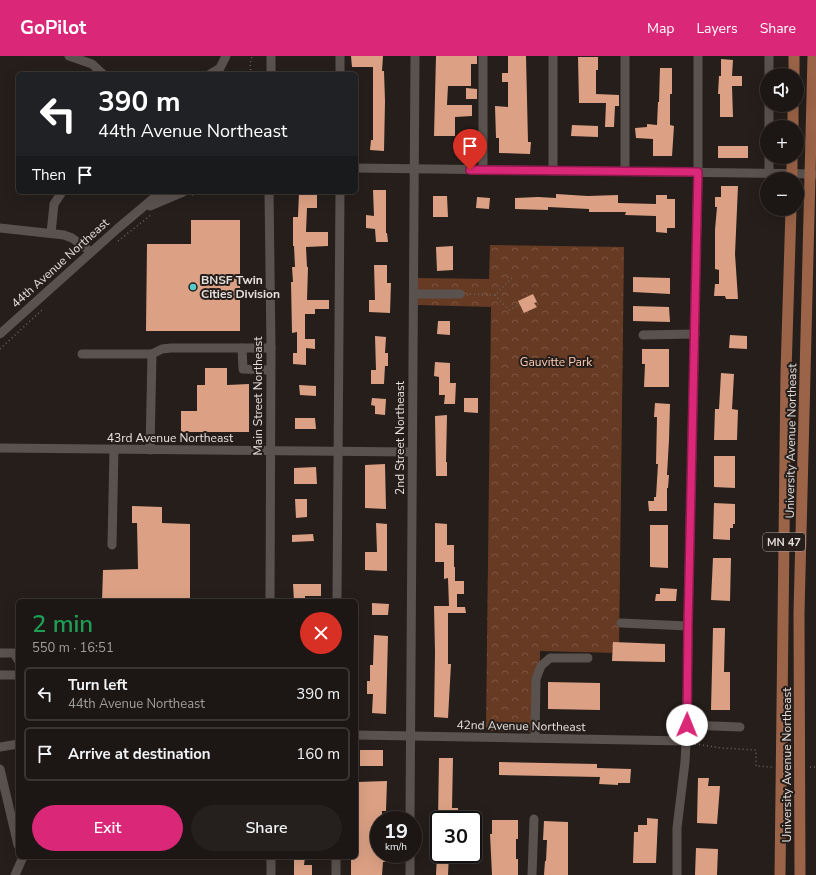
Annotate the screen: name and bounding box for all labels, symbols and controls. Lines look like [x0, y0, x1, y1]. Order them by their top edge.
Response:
text: GoPilot [20, 15, 86, 41]
text: Map [647, 19, 674, 38]
text: Layers [696, 19, 738, 38]
text: Share [760, 19, 796, 38]
map controls [760, 68, 804, 216]
button: sound [760, 68, 804, 112]
text: 390 m [98, 83, 181, 121]
icon: left [32, 88, 84, 140]
text: 44th Avenue Northeast [98, 119, 287, 143]
button: + [760, 120, 804, 164]
pin [453, 129, 487, 170]
icon: arrive [459, 135, 481, 157]
icon: arrive [74, 164, 96, 186]
text: Then [32, 165, 66, 185]
button: − [760, 172, 804, 216]
street label: 44th Avenue Northeast [8, 214, 113, 311]
place label: BNSF Twin Cities Division [201, 272, 280, 302]
marker: BNSF Twin Cities Division [188, 282, 198, 292]
street label: Main Street Northeast [250, 336, 266, 455]
park label: Gauvitte Park [520, 354, 593, 370]
street label: University Avenue Northeast [782, 363, 800, 519]
street label: 2nd Street Northeast [392, 380, 408, 495]
street label: 43rd Avenue Northeast [107, 430, 234, 446]
road number: MN 47 [763, 533, 805, 551]
text: 2 min [32, 608, 93, 640]
button: close [300, 612, 342, 654]
text: 550 m · 16:51 [32, 639, 114, 657]
text: Turn left [68, 675, 127, 695]
icon: left [34, 683, 56, 705]
text: 390 m [296, 684, 340, 704]
street label: University Avenue Northeast [779, 687, 795, 842]
text: 44th Avenue Northeast [68, 695, 205, 713]
position arrow [666, 704, 708, 746]
street label: 42nd Avenue Northeast [456, 717, 586, 735]
icon: arrive [34, 743, 56, 765]
text: Arrive at destination [68, 744, 211, 764]
text: 160 m [296, 744, 340, 764]
button: Exit [32, 805, 183, 851]
button: Share [191, 805, 342, 851]
speed limit sign: 30 [430, 811, 482, 863]
text: 19 [384, 818, 408, 845]
text: km/h [385, 840, 407, 854]

